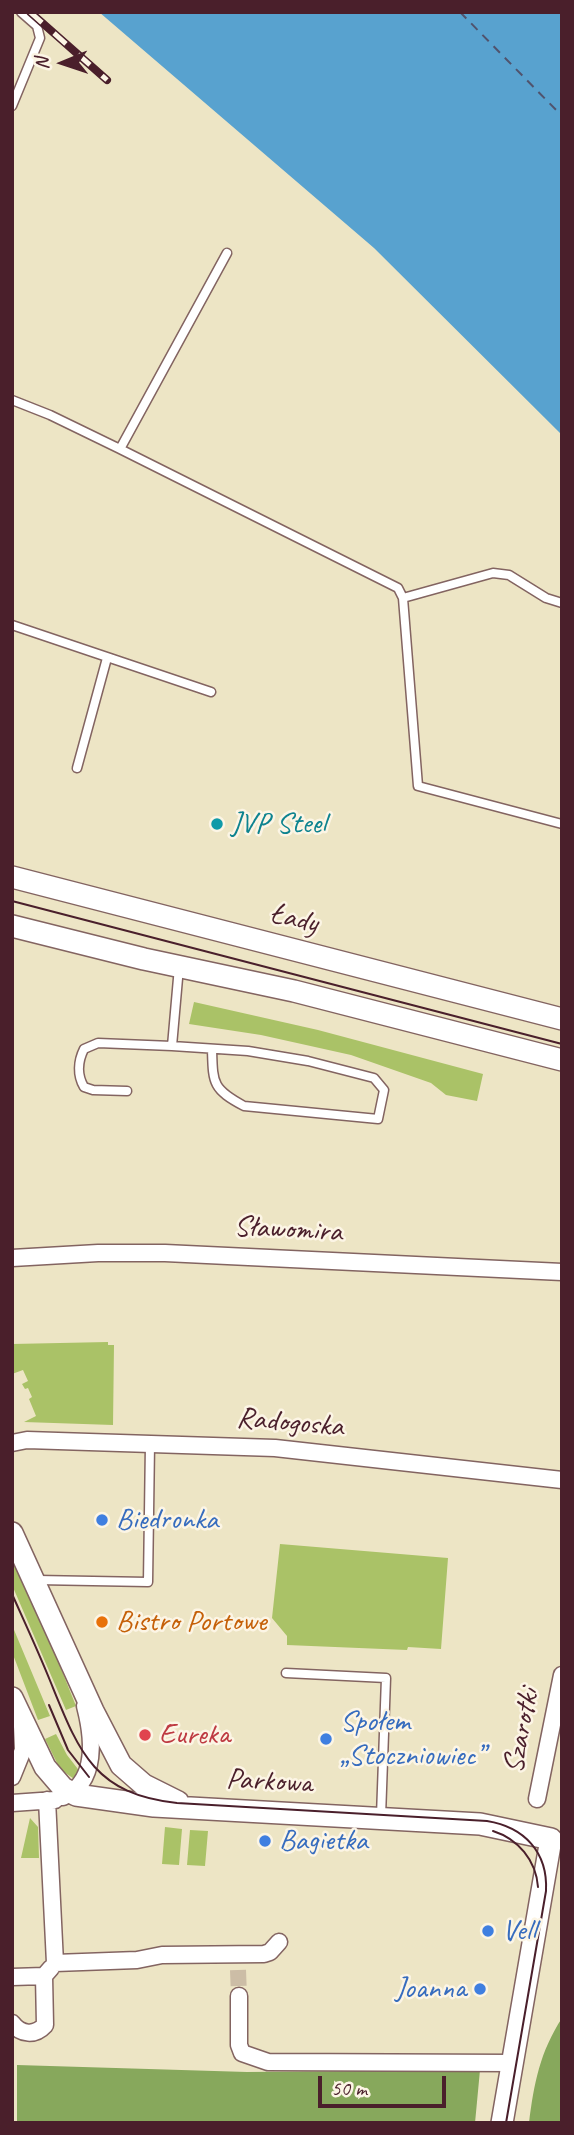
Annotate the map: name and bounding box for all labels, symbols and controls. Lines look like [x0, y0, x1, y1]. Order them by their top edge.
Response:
north arrow [28, 28, 98, 98]
text: N [30, 57, 54, 70]
place label: JVP Steel [231, 806, 326, 842]
marker: JVP Steel [209, 816, 225, 832]
street label: Łady [266, 896, 322, 942]
street label: Sławomira [233, 1209, 343, 1251]
street label: Radogoska [235, 1400, 345, 1446]
place label: Biedronka [116, 1502, 218, 1538]
marker: Biedronka [94, 1512, 110, 1528]
place label: Bistro Portowe [116, 1604, 267, 1640]
marker: Bistro Portowe [94, 1614, 110, 1630]
street label: Szarotki [496, 1686, 548, 1776]
place label: Społem „Stoczniowiec” [340, 1704, 483, 1774]
place label: Eureka [159, 1717, 230, 1753]
marker: Eureka [137, 1727, 153, 1743]
marker: Społem „Stoczniowiec” [318, 1731, 334, 1747]
street label: Parkowa [225, 1762, 313, 1802]
place label: Bagietka [279, 1823, 368, 1859]
marker: Bagietka [257, 1833, 273, 1849]
place label: Vell [502, 1913, 536, 1949]
marker: Vell [480, 1923, 496, 1939]
place label: Joanna [395, 1971, 466, 2007]
marker: Joanna [472, 1981, 488, 1997]
scale bar [322, 2062, 450, 2106]
text: 50 m [331, 2075, 367, 2101]

